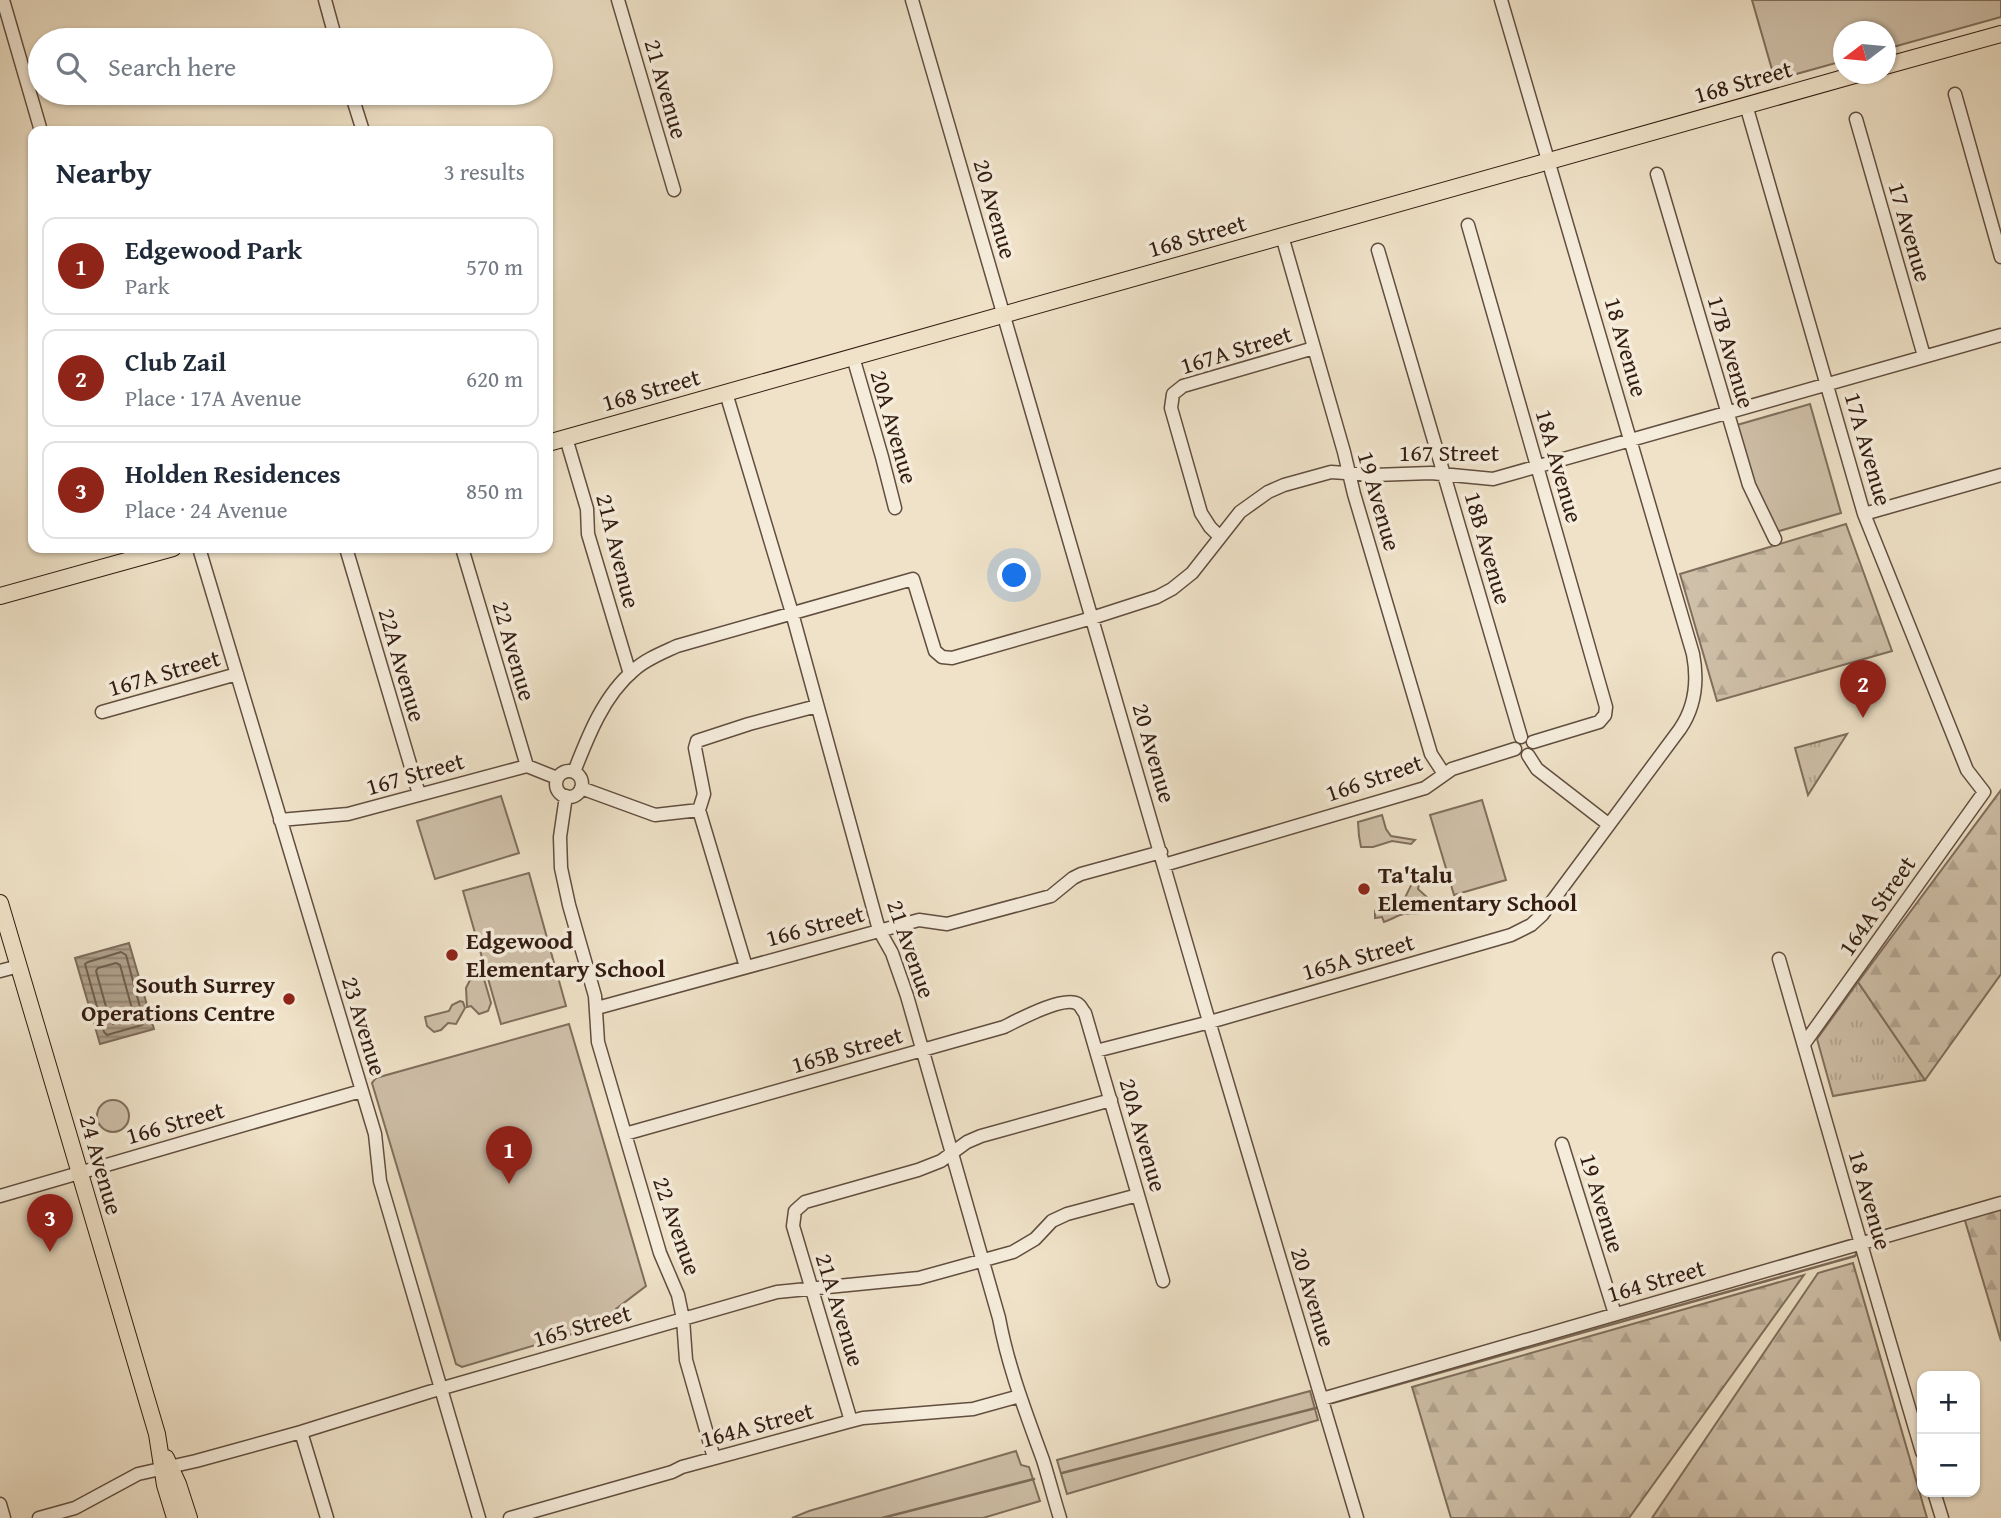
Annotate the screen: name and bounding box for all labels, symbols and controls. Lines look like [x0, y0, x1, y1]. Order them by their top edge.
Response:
north arrow [1833, 21, 1896, 84]
search box [28, 28, 553, 105]
street label: 21 Avenue [636, 35, 697, 143]
text: Search here [108, 47, 236, 86]
icon: search [52, 48, 90, 86]
street label: 168 Street [1690, 51, 1797, 112]
text: Nearby [56, 150, 152, 194]
text: 3 results [444, 155, 525, 188]
street label: 20 Avenue [965, 155, 1026, 263]
street label: 17 Avenue [1880, 178, 1941, 286]
street label: 168 Street [1144, 205, 1251, 266]
text: Edgewood Park [125, 230, 302, 269]
text: 1 [75, 250, 87, 283]
text: 570 m [466, 250, 523, 283]
text: Park [125, 269, 169, 302]
street label: 17B Avenue [1699, 291, 1764, 412]
street label: 18 Avenue [1596, 293, 1657, 401]
street label: 167A Street [1176, 316, 1297, 383]
text: Club Zail [125, 342, 226, 381]
street label: 168 Street [598, 359, 705, 420]
text: 2 [75, 362, 87, 395]
text: 620 m [466, 362, 523, 395]
street label: 20A Avenue [862, 366, 927, 488]
text: Place · 17A Avenue [125, 381, 301, 414]
street label: 17A Avenue [1836, 388, 1901, 510]
street label: 18A Avenue [1527, 405, 1592, 527]
street label: 167 Street [1399, 435, 1500, 470]
street label: 19 Avenue [1349, 447, 1410, 555]
text: Holden Residences [125, 454, 341, 493]
text: 3 [75, 474, 87, 507]
text: 850 m [466, 474, 523, 507]
street label: 18B Avenue [1456, 487, 1521, 608]
street label: 21A Avenue [587, 490, 650, 612]
text: Place · 24 Avenue [125, 493, 288, 526]
your location [997, 558, 1031, 592]
street label: 22 Avenue [484, 597, 545, 705]
street label: 22A Avenue [370, 604, 435, 726]
street label: 167A Street [104, 640, 225, 705]
pin: 2 [1840, 660, 1886, 718]
street label: 20 Avenue [1124, 699, 1185, 807]
street label: 167 Street [362, 743, 469, 804]
street label: 166 Street [1321, 744, 1428, 810]
street label: 164A Street [1829, 848, 1924, 963]
place label: Ta'talu Elementary School [1378, 857, 1578, 920]
marker: Ta'talu Elementary School [1356, 881, 1372, 897]
street label: 166 Street [762, 895, 869, 955]
street label: 21 Avenue [878, 895, 945, 1003]
place label: Edgewood Elementary School [466, 923, 666, 986]
street label: 165A Street [1298, 924, 1419, 989]
marker: Edgewood Elementary School [444, 947, 460, 963]
place label: South Surrey Operations Centre [81, 967, 276, 1030]
street label: 23 Avenue [333, 972, 396, 1080]
marker: South Surrey Operations Centre [281, 991, 297, 1007]
street label: 165B Street [787, 1017, 907, 1082]
street label: 20A Avenue [1111, 1074, 1176, 1196]
street label: 166 Street [122, 1092, 229, 1153]
street label: 24 Avenue [71, 1111, 132, 1219]
pin: 1 [486, 1126, 532, 1184]
street label: 18 Avenue [1840, 1146, 1901, 1254]
street label: 19 Avenue [1571, 1149, 1634, 1257]
street label: 22 Avenue [644, 1172, 711, 1280]
pin: 3 [27, 1194, 73, 1252]
street label: 20 Avenue [1282, 1243, 1345, 1351]
street label: 21A Avenue [807, 1249, 874, 1371]
street label: 164 Street [1603, 1250, 1710, 1311]
street label: 165 Street [529, 1295, 636, 1356]
map controls [1917, 1371, 1980, 1497]
button: + [1917, 1371, 1980, 1434]
street label: 164A Street [697, 1393, 818, 1456]
button: − [1917, 1434, 1980, 1497]

